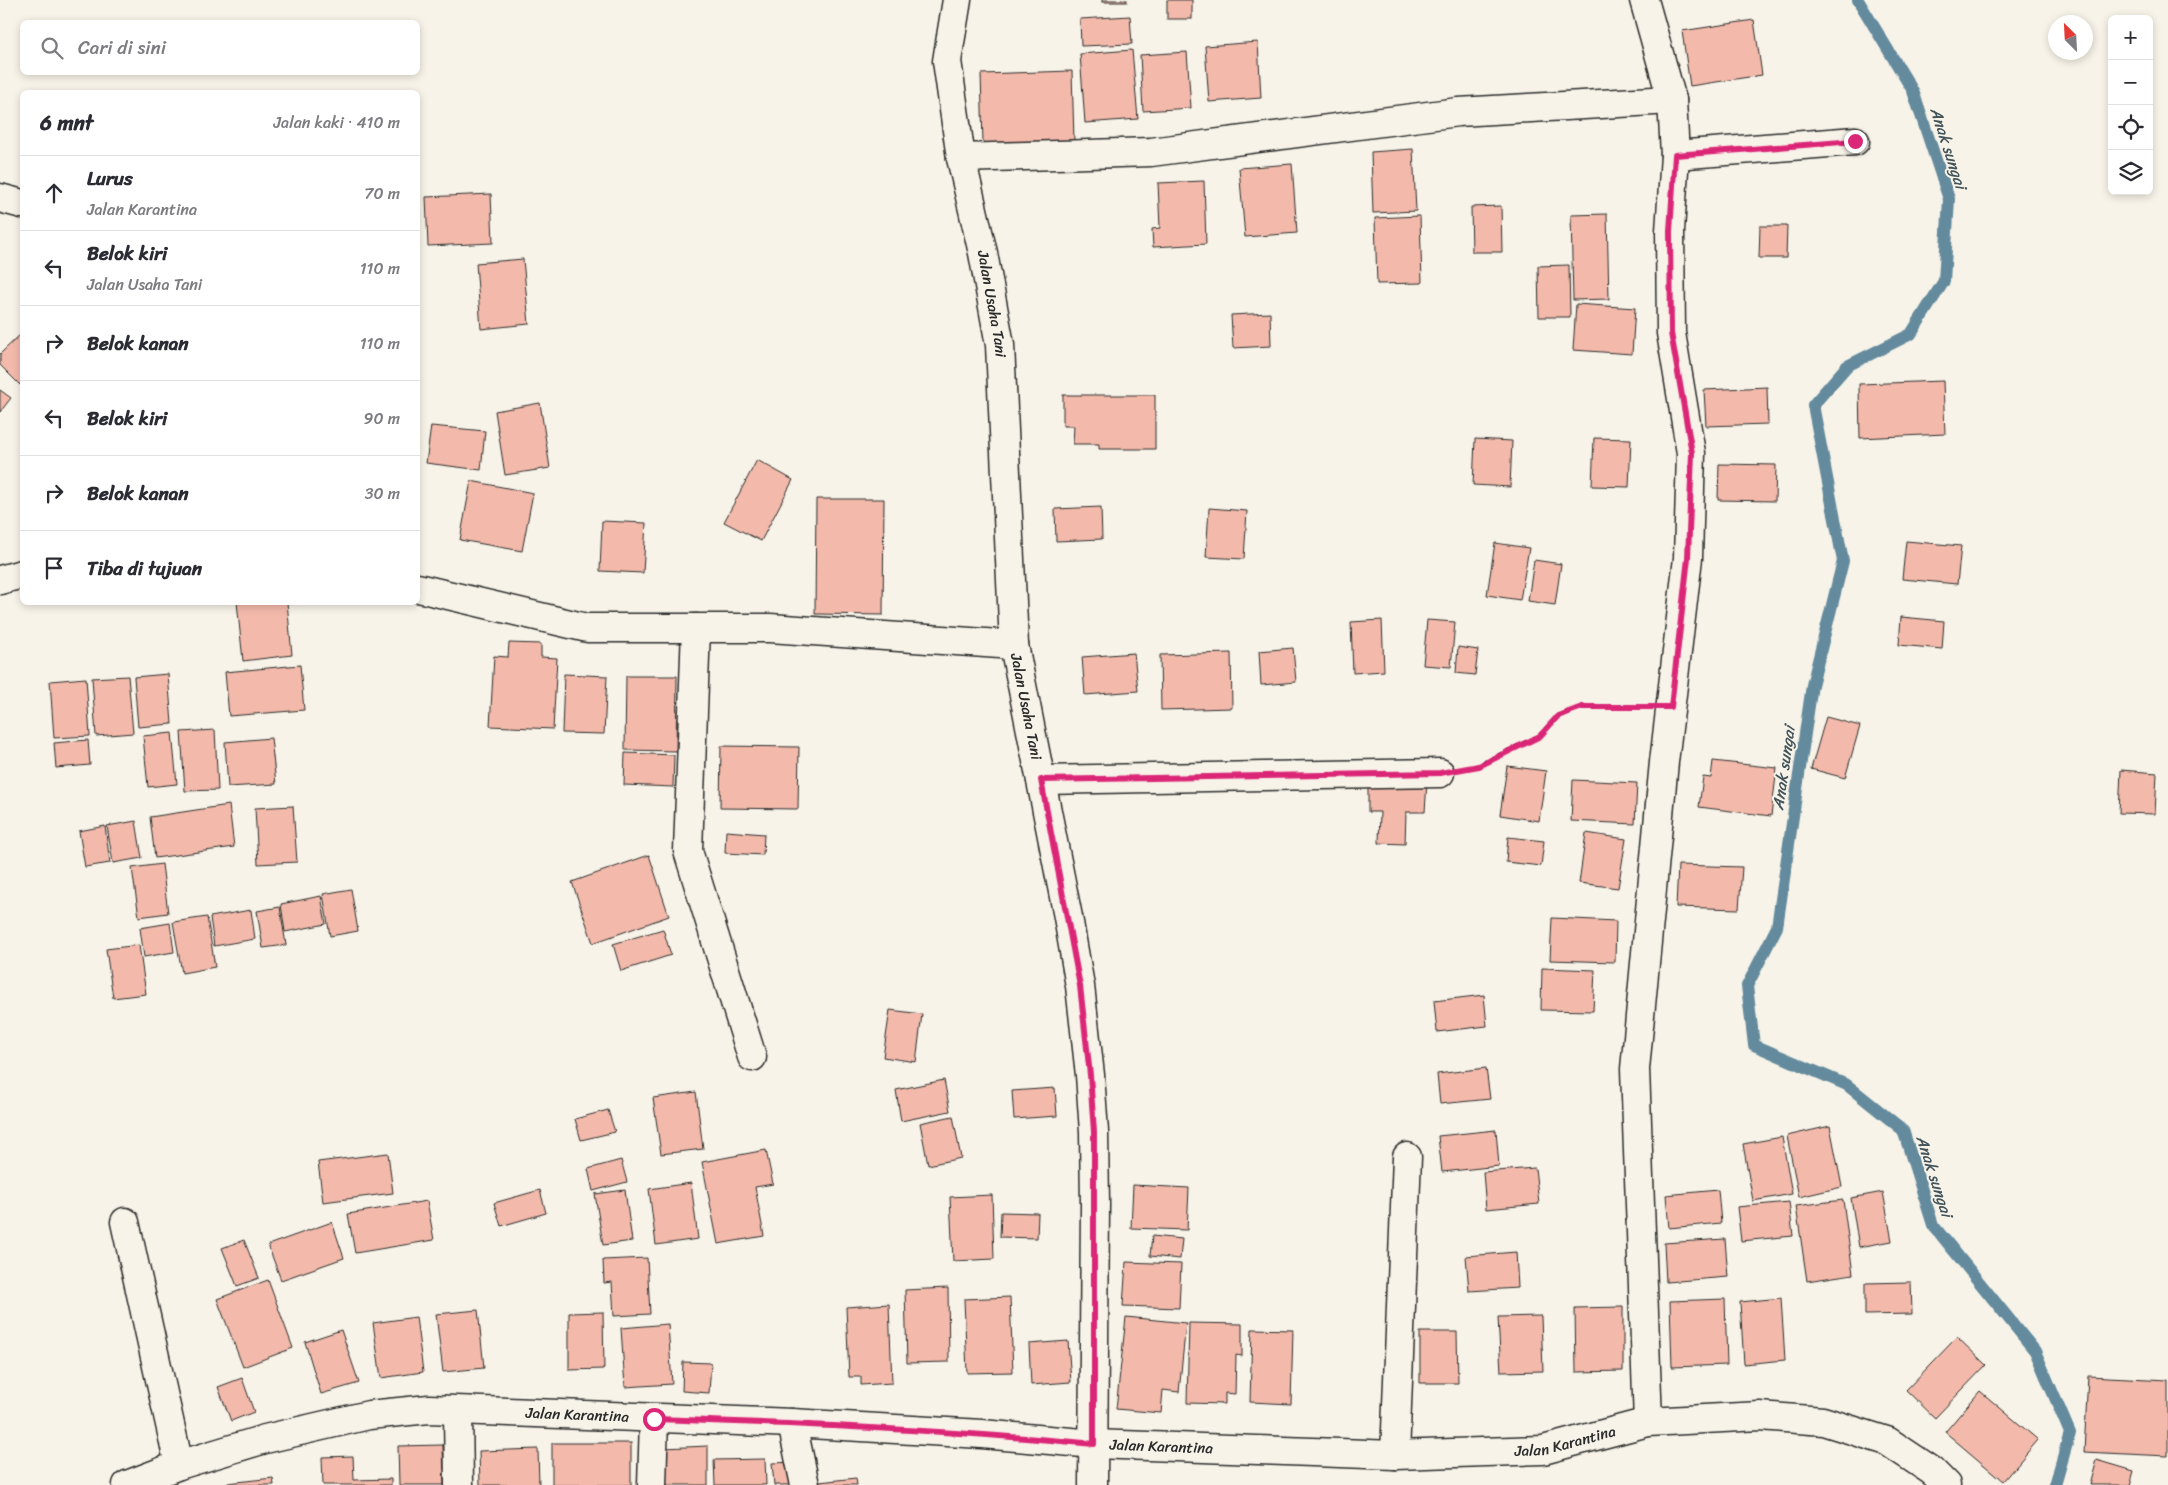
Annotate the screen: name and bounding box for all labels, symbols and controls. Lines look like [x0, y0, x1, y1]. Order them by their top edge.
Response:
north arrow [2048, 15, 2093, 60]
map controls [2108, 15, 2153, 195]
button: + [2108, 15, 2153, 60]
search box [20, 20, 420, 75]
text: Cari di sini [78, 31, 166, 64]
icon: search [38, 34, 66, 62]
button: − [2108, 60, 2153, 105]
water label: Anak sungai [1921, 103, 1976, 196]
text: 6 mnt [40, 104, 93, 142]
button: locate [2108, 105, 2153, 150]
text: Jalan kaki · 410 m [274, 108, 400, 137]
route end [1844, 130, 1867, 153]
button: layers [2108, 150, 2153, 195]
text: Lurus [87, 162, 133, 195]
icon: ahead [40, 179, 68, 207]
text: 70 m [364, 179, 400, 208]
text: Jalan Karantina [87, 195, 197, 224]
text: Belok kiri [87, 237, 167, 270]
street label: Jalan Usaha Tani [970, 247, 1014, 359]
icon: left [40, 254, 68, 282]
text: 110 m [360, 254, 400, 283]
text: Jalan Usaha Tani [87, 270, 202, 299]
text: Belok kanan [87, 327, 189, 360]
icon: right [40, 329, 68, 357]
text: 110 m [360, 329, 400, 358]
text: Belok kiri [87, 402, 167, 435]
icon: left [40, 404, 68, 432]
text: 90 m [364, 404, 400, 433]
text: Belok kanan [87, 477, 189, 510]
icon: right [40, 479, 68, 507]
text: 30 m [365, 479, 400, 508]
text: Tiba di tujuan [87, 552, 202, 585]
icon: arrive [40, 554, 68, 582]
street label: Jalan Usaha Tani [1003, 650, 1050, 763]
water label: Anak sungai [1763, 721, 1804, 813]
water label: Anak sungai [1907, 1131, 1962, 1224]
street label: Jalan Karantina [524, 1400, 630, 1430]
route start [643, 1408, 666, 1431]
street label: Jalan Karantina [1513, 1418, 1619, 1464]
street label: Jalan Karantina [1108, 1432, 1214, 1461]

